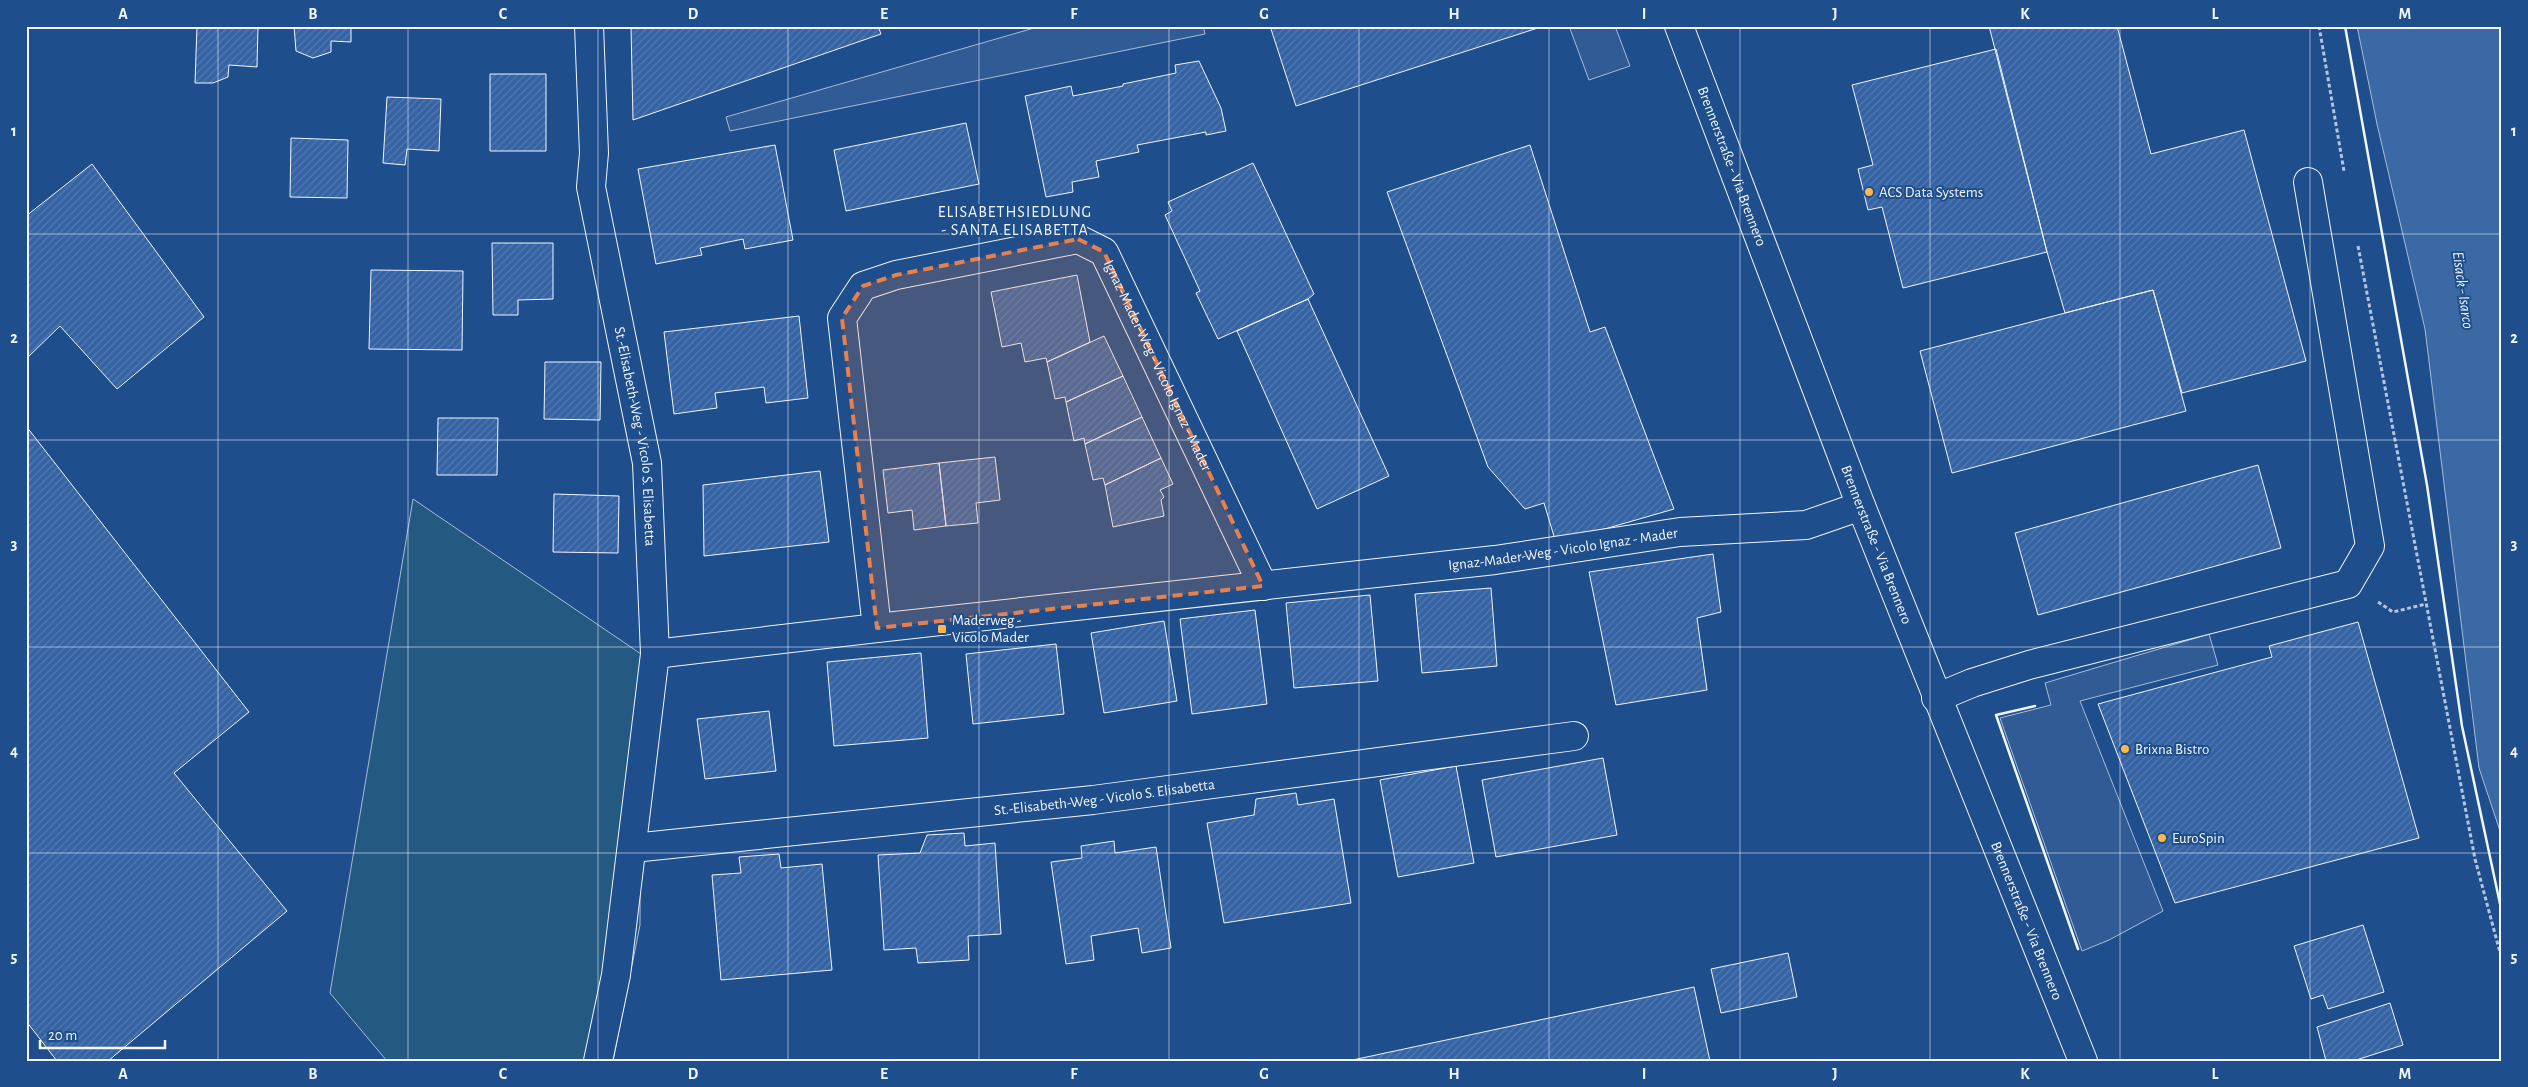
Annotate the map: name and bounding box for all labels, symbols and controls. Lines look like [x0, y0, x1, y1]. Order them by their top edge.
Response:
text: A [118, 6, 128, 22]
text: B [308, 6, 318, 22]
text: C [499, 6, 508, 22]
text: D [688, 6, 699, 22]
text: E [880, 6, 888, 22]
text: F [1070, 6, 1078, 22]
text: G [1259, 6, 1269, 22]
text: H [1448, 6, 1460, 22]
text: I [1642, 6, 1646, 22]
text: J [1832, 6, 1838, 22]
text: K [2020, 6, 2030, 22]
text: L [2212, 6, 2219, 22]
text: M [2399, 6, 2411, 22]
street label: Brennerstraße - Via Brennero [1695, 84, 1769, 248]
text: 1 [11, 123, 17, 139]
text: 1 [2511, 123, 2517, 139]
place label: ACS Data Systems [1879, 185, 1983, 200]
marker: ACS Data Systems [1863, 186, 1875, 198]
district label: ELISABETHSIEDLUNG - SANTA ELISABETTA [938, 204, 1092, 238]
water label: Eisack - Isarco [2450, 250, 2476, 330]
street label: Ignaz-Mader-Weg - Vicolo Ignaz - Mader [1101, 257, 1215, 473]
street label: St.-Elisabeth-Weg - Vicolo S. Elisabetta [612, 325, 658, 547]
text: 2 [10, 330, 18, 346]
text: 2 [2510, 330, 2518, 346]
street label: Brennerstraße - Via Brennero [1839, 463, 1915, 626]
street label: Ignaz-Mader-Weg - Vicolo Ignaz - Mader [1447, 525, 1679, 573]
text: 3 [11, 536, 18, 552]
text: 3 [2511, 536, 2518, 552]
place label: Maderweg - Vicolo Mader [952, 613, 1029, 645]
marker: Maderweg - Vicolo Mader [936, 623, 948, 635]
place label: Brixna Bistro [2135, 742, 2209, 757]
text: 4 [10, 743, 18, 759]
marker: Brixna Bistro [2119, 743, 2131, 755]
text: 4 [2510, 743, 2518, 759]
street label: St.-Elisabeth-Weg - Vicolo S. Elisabetta [993, 776, 1216, 818]
place label: EuroSpin [2172, 831, 2225, 846]
marker: EuroSpin [2156, 832, 2168, 844]
street label: Brennerstraße - Via Brennero [1988, 839, 2065, 1002]
text: 5 [11, 949, 18, 965]
text: 5 [2511, 949, 2518, 965]
scale bar [40, 1017, 165, 1049]
text: 20 m [48, 1028, 77, 1043]
text: A [118, 1066, 128, 1082]
text: B [308, 1066, 318, 1082]
text: C [499, 1066, 508, 1082]
text: D [688, 1066, 699, 1082]
text: E [880, 1066, 888, 1082]
text: F [1070, 1066, 1078, 1082]
text: G [1259, 1066, 1269, 1082]
text: H [1448, 1066, 1460, 1082]
text: I [1642, 1066, 1646, 1082]
text: J [1832, 1066, 1838, 1082]
text: K [2020, 1066, 2030, 1082]
text: L [2212, 1066, 2219, 1082]
text: M [2399, 1066, 2411, 1082]

